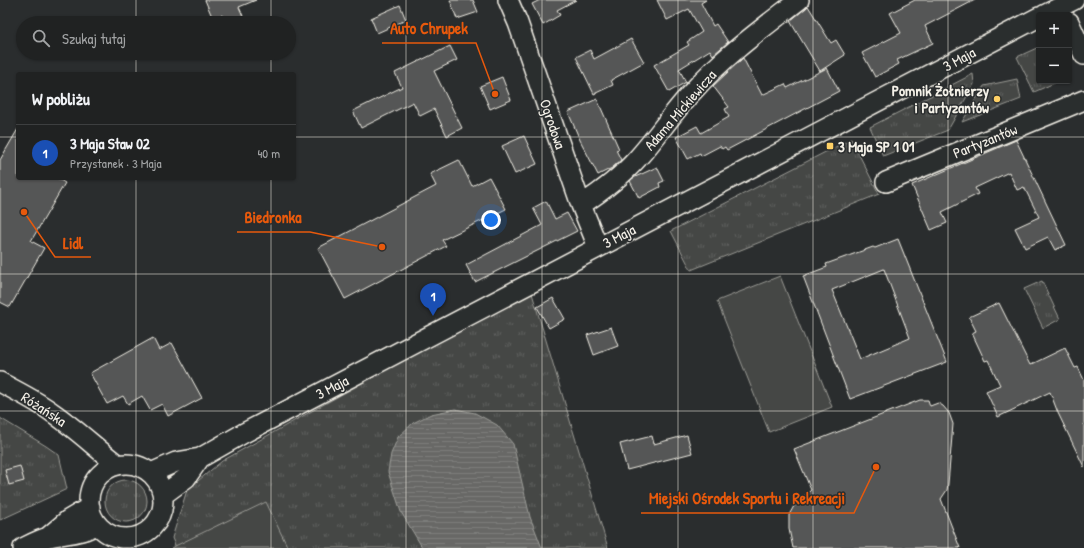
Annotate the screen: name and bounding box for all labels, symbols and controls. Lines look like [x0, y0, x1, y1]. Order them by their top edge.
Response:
map controls [1036, 12, 1072, 84]
button: + [1036, 12, 1072, 48]
callout: Auto Chrupek [382, 15, 476, 43]
search box [16, 16, 296, 60]
text: Auto Chrupek [390, 17, 468, 40]
icon: search [30, 27, 52, 49]
text: Szukaj tutaj [62, 28, 126, 49]
street label: 3 Maja [939, 42, 979, 76]
button: − [1036, 48, 1072, 84]
street label: Adama Mickiewicza [639, 65, 721, 155]
place label: Pomnik Żołnierzy i Partyzantów [892, 80, 990, 119]
text: W pobliżu [32, 87, 90, 110]
marker: Pomnik Żołnierzy i Partyzantów [992, 94, 1002, 104]
street label: Ogrodowa [535, 96, 571, 152]
street label: Partyzantów [950, 119, 1020, 163]
text: 3 Maja Staw 02 [70, 133, 150, 154]
place label: 3 Maja SP 1 01 [838, 136, 915, 157]
marker: 3 Maja SP 1 01 [825, 141, 835, 151]
text: 1 [43, 144, 47, 162]
text: 40 m [257, 144, 280, 162]
text: Przystanek · 3 Maja [70, 154, 162, 172]
callout: Biedronka [237, 204, 310, 232]
text: Biedronka [244, 206, 302, 228]
your location [481, 210, 501, 230]
street label: 3 Maja [599, 219, 639, 253]
callout: Lidl [55, 229, 91, 257]
text: Lidl [63, 232, 84, 254]
pin: 1 [420, 283, 446, 316]
street label: 3 Maja [312, 370, 352, 404]
street label: Różańska [17, 387, 71, 431]
callout: Miejski Ośrodek Sportu i Rekreacji [641, 485, 854, 513]
text: Miejski Ośrodek Sportu i Rekreacji [649, 487, 845, 510]

